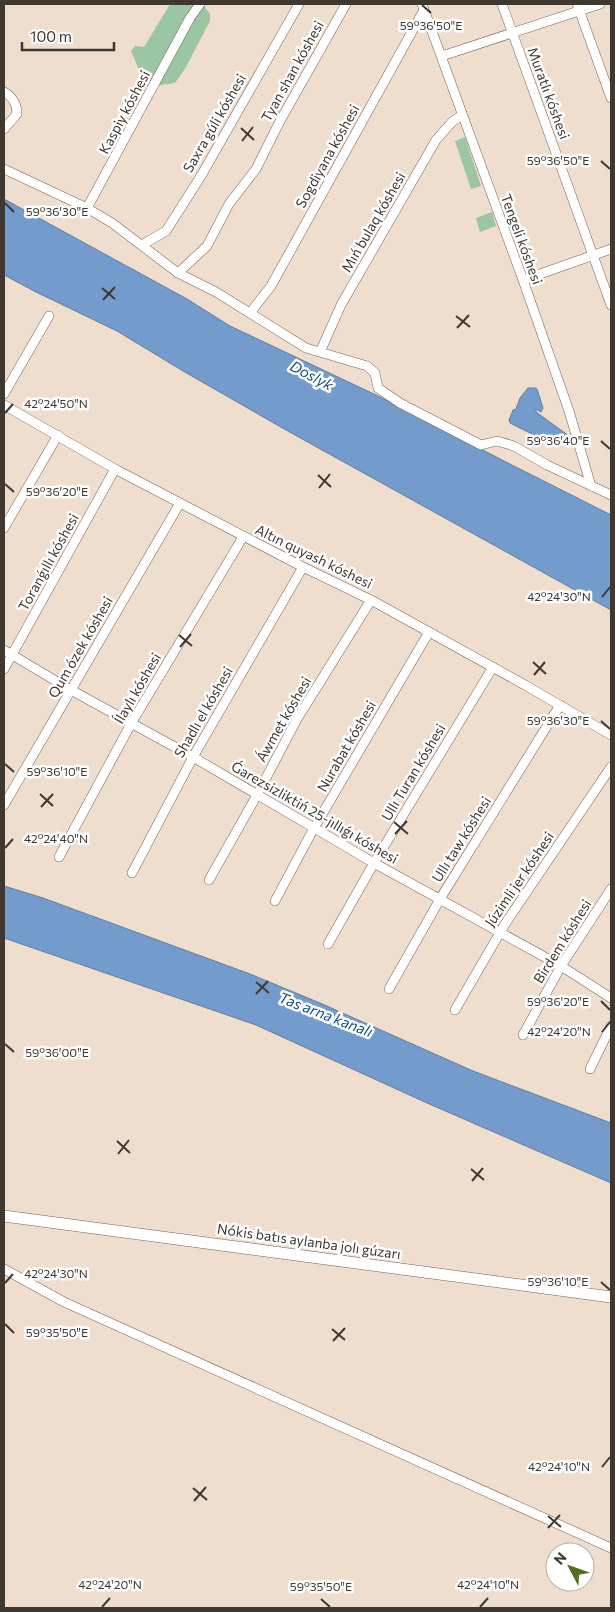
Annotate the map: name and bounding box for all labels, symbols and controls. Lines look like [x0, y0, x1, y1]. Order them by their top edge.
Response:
street label: Tyan shan kóshesi [257, 18, 327, 124]
text: 59°36'50"E [400, 18, 462, 32]
scale bar [22, 20, 115, 52]
text: 100 m [30, 27, 72, 45]
street label: Muratlı kóshesi [524, 45, 574, 141]
street label: Kaspiy kóshesi [95, 67, 153, 157]
street label: Saxra gúli kóshesi [179, 71, 249, 175]
street label: Sogdiyana kóshesi [292, 101, 362, 211]
text: 59°36'50"E [527, 153, 589, 167]
street label: Mıń bulaq kóshesi [337, 169, 409, 275]
street label: Tengeli kóshesi [498, 191, 546, 287]
text: 59°36'30"E [26, 204, 88, 218]
water label: Doslyk [287, 356, 337, 394]
text: 42°24'50"N [24, 396, 88, 410]
text: 59°36'40"E [527, 433, 589, 447]
text: 59°36'20"E [26, 484, 88, 498]
street label: Toranǵıllı kóshesi [14, 510, 82, 614]
street label: Altın quyash kóshesi [253, 520, 375, 592]
text: 42°24'30"N [527, 589, 591, 603]
street label: Qum ózek kóshesi [44, 593, 116, 701]
street label: Ílaylı kóshesi [110, 650, 164, 726]
street label: Shadlı el kóshesi [170, 663, 236, 761]
street label: Áwmet kóshesi [252, 673, 314, 765]
street label: Nurabat kóshesi [313, 697, 379, 795]
text: 59°36'30"E [527, 713, 589, 727]
street label: Ullı Turan kóshesi [377, 720, 449, 824]
street label: Ǵarezsizliktiń 25-jıllıǵı kóshesi [229, 757, 401, 867]
text: 59°36'10"E [27, 764, 87, 778]
street label: Ullı taw kóshesi [428, 793, 494, 885]
street label: Júzimli jer kóshesi [481, 828, 557, 930]
text: 42°24'40"N [24, 831, 88, 845]
street label: Birdem kóshesi [529, 896, 595, 986]
water label: Tas arna kanalı [277, 988, 376, 1040]
text: 59°36'20"E [527, 994, 589, 1008]
text: 42°24'20"N [527, 1024, 591, 1038]
text: 59°36'00"E [25, 1045, 89, 1059]
street label: Nókis batıs aylanba jolı gúzarı [216, 1220, 402, 1262]
text: 42°24'30"N [24, 1266, 88, 1280]
text: 59°36'10"E [528, 1274, 588, 1288]
text: 59°35'50"E [26, 1325, 88, 1339]
text: 42°24'10"N [528, 1459, 590, 1473]
north arrow [545, 1542, 595, 1592]
text: N [550, 1549, 570, 1568]
text: 42°24'20"N [78, 1577, 142, 1591]
text: 42°24'10"N [457, 1577, 519, 1591]
text: 59°35'50"E [290, 1579, 352, 1593]

